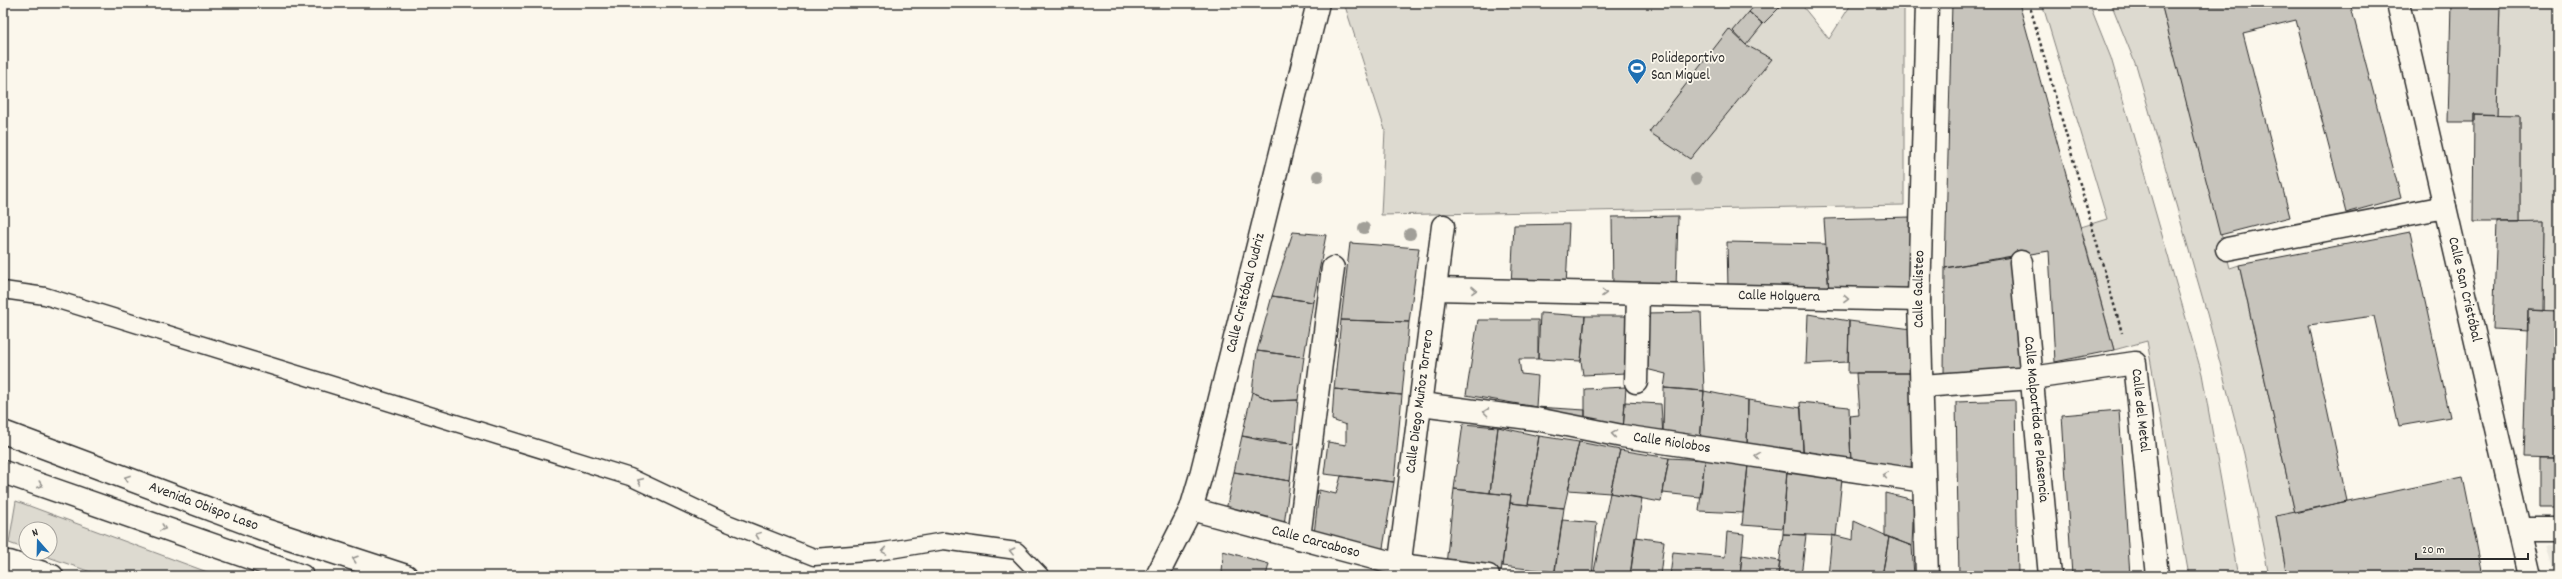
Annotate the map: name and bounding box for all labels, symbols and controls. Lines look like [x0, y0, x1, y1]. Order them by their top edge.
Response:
place label: Polideportivo San Miguel [1651, 48, 1725, 87]
sports icon: Polideportivo San Miguel [1626, 57, 1648, 85]
street label: Calle Cristóbal Oudriz [1221, 231, 1272, 355]
street label: Calle San Cristóbal [2441, 235, 2487, 345]
street label: Calle Galisteo [1908, 250, 1931, 328]
street label: Calle Holguera [1738, 285, 1821, 309]
one-way arrow [1471, 286, 1477, 294]
one-way arrow [1601, 289, 1607, 297]
one-way arrow [1843, 294, 1849, 303]
street label: Calle Diego Muñoz Torrero [1400, 328, 1441, 475]
street label: Calle Malpartida de Plasencia [2017, 335, 2054, 504]
street label: Calle del Metal [2125, 368, 2155, 454]
one-way arrow [1483, 408, 1489, 417]
street label: Calle Riolobos [1632, 427, 1712, 460]
one-way arrow [1611, 430, 1617, 439]
one-way arrow [1754, 452, 1760, 461]
one-way arrow [1882, 471, 1888, 480]
one-way arrow [124, 475, 131, 483]
street label: Avenida Obispo Laso [145, 476, 262, 538]
one-way arrow [636, 478, 644, 486]
one-way arrow [36, 480, 43, 489]
street label: Calle Carcaboso [1269, 520, 1363, 565]
north arrow [18, 521, 58, 561]
one-way arrow [159, 523, 166, 531]
text: N [30, 525, 41, 542]
one-way arrow [755, 531, 762, 539]
scale bar [2416, 535, 2528, 561]
text: 20 m [2422, 542, 2445, 559]
one-way arrow [881, 546, 887, 555]
one-way arrow [1009, 547, 1016, 556]
one-way arrow [352, 556, 359, 564]

